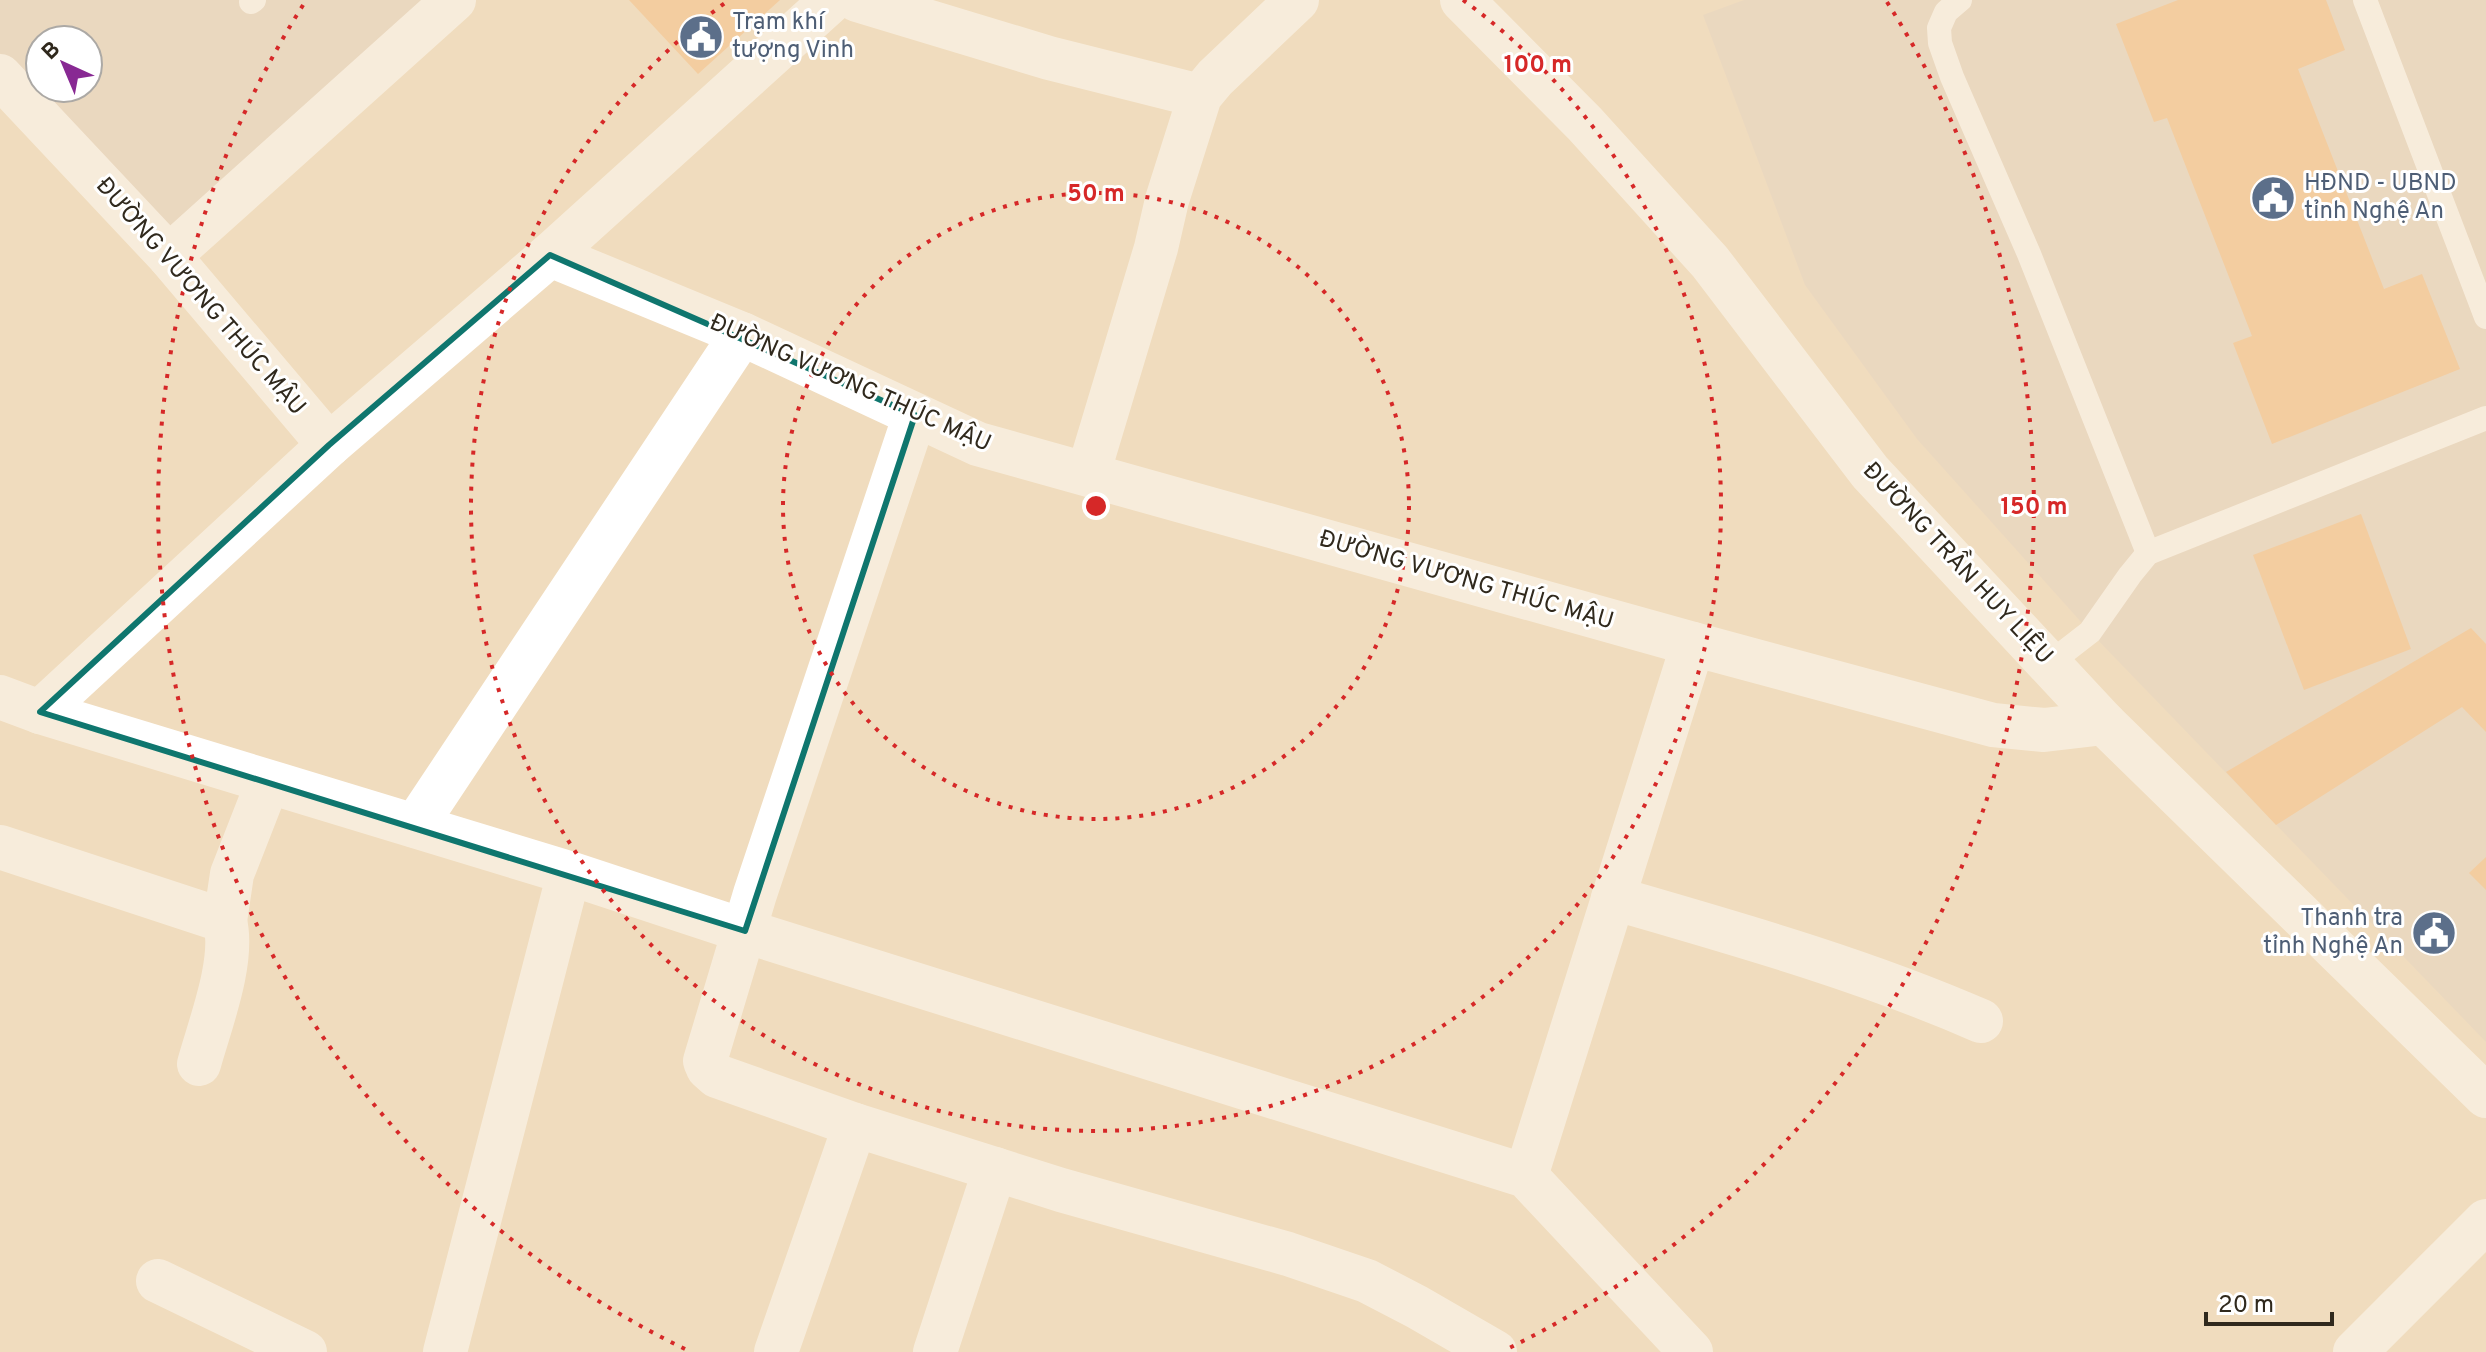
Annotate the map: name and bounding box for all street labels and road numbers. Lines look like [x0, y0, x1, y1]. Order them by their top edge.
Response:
street label: ĐƯỜNG VƯƠNG THÚC MẬU [89, 171, 313, 422]
street label: ĐƯỜNG VƯƠNG THÚC MẬU [704, 306, 996, 460]
street label: ĐƯỜNG TRẦN HUY LIỆU [1855, 453, 2063, 671]
street label: ĐƯỜNG VƯƠNG THÚC MẬU [1315, 523, 1617, 637]

